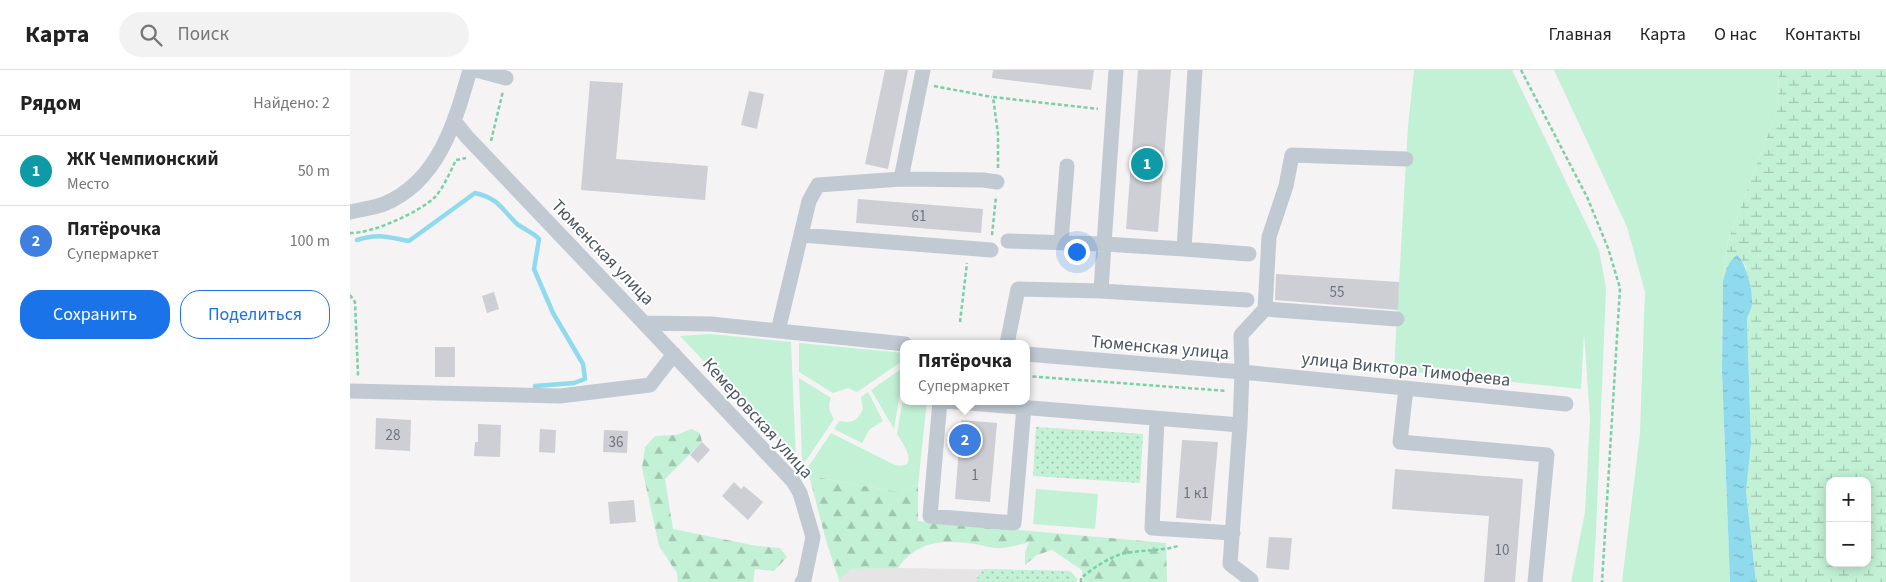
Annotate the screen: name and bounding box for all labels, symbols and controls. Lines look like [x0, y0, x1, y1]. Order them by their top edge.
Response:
search box [119, 12, 469, 57]
text: Карта [25, 17, 89, 52]
icon: search [137, 21, 165, 49]
text: Поиск [177, 21, 229, 48]
text: Главная [1549, 22, 1612, 47]
text: Карта [1640, 22, 1686, 47]
text: О нас [1714, 22, 1757, 47]
text: Контакты [1785, 22, 1861, 47]
text: Рядом [20, 88, 81, 118]
text: Найдено: 2 [253, 92, 330, 114]
pin: 1 [1131, 145, 1163, 183]
text: ЖК Чемпионский [67, 146, 218, 173]
text: 1 [32, 160, 40, 182]
text: 50 m [298, 160, 330, 182]
text: Место [67, 173, 110, 195]
street label: Тюменская улица [546, 194, 660, 311]
house number: 61 [912, 206, 926, 227]
text: Пятёрочка [67, 216, 161, 243]
text: 2 [32, 230, 40, 252]
text: 100 m [290, 230, 330, 252]
your location [1064, 239, 1090, 265]
text: Супермаркет [67, 243, 159, 265]
house number: 55 [1330, 282, 1344, 303]
button: Сохранить [20, 290, 170, 339]
button: Поделиться [180, 290, 330, 339]
street label: Тюменская улица [1090, 329, 1230, 366]
popup [900, 340, 1030, 405]
street label: улица Виктора Тимофеева [1300, 346, 1512, 393]
text: Пятёрочка [918, 348, 1012, 375]
street label: Кемеровская улица [697, 353, 819, 484]
text: Супермаркет [918, 375, 1010, 397]
pin: 2 [949, 421, 981, 459]
house number: 28 [386, 425, 400, 446]
house number: 36 [609, 432, 623, 453]
house number: 1 [971, 465, 979, 486]
map controls [1826, 477, 1871, 567]
button: + [1826, 477, 1871, 522]
house number: 1 к1 [1183, 483, 1209, 504]
button: − [1826, 522, 1871, 567]
house number: 10 [1495, 540, 1509, 561]

